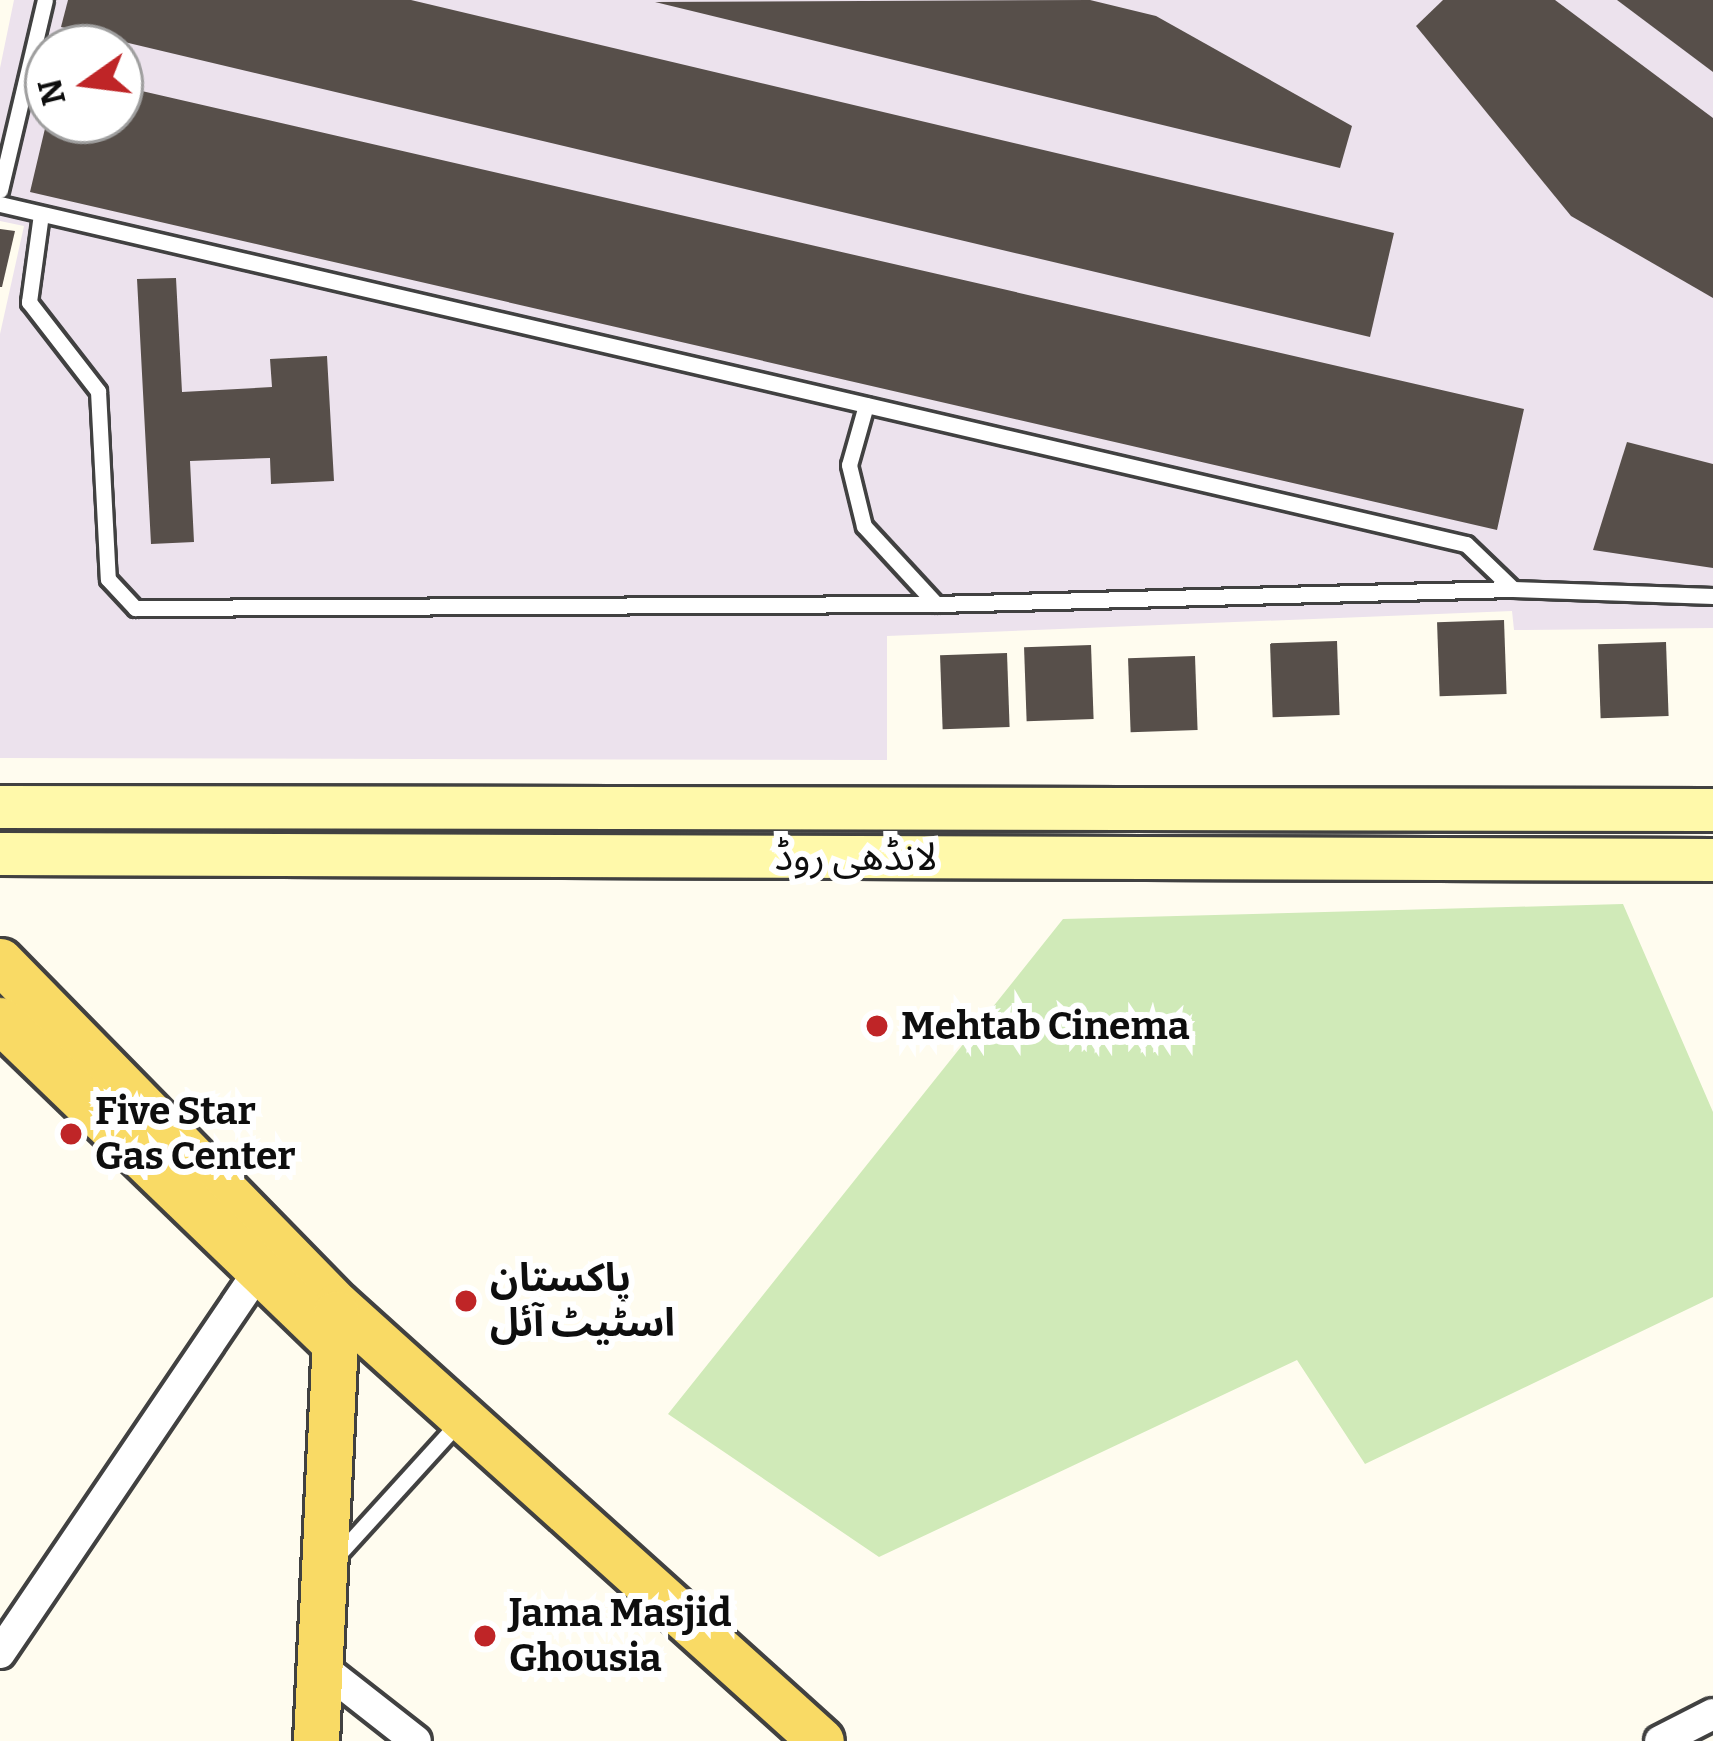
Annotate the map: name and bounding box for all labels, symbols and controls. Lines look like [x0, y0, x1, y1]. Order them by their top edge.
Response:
north arrow [24, 24, 144, 144]
text: N [29, 75, 74, 109]
street label: لانڈھی روڈ [774, 834, 938, 880]
place label: Mehtab Cinema [901, 1003, 1190, 1049]
marker: Mehtab Cinema [864, 1013, 890, 1039]
place label: Five Star Gas Center [95, 1089, 296, 1180]
marker: Five Star Gas Center [58, 1121, 84, 1147]
place label: پاکستان اسٹیٹ آئل [490, 1256, 675, 1347]
marker: پاکستان اسٹیٹ آئل [453, 1288, 479, 1314]
place label: Jama Masjid Ghousia [509, 1591, 732, 1682]
marker: Jama Masjid Ghousia [472, 1623, 498, 1649]

